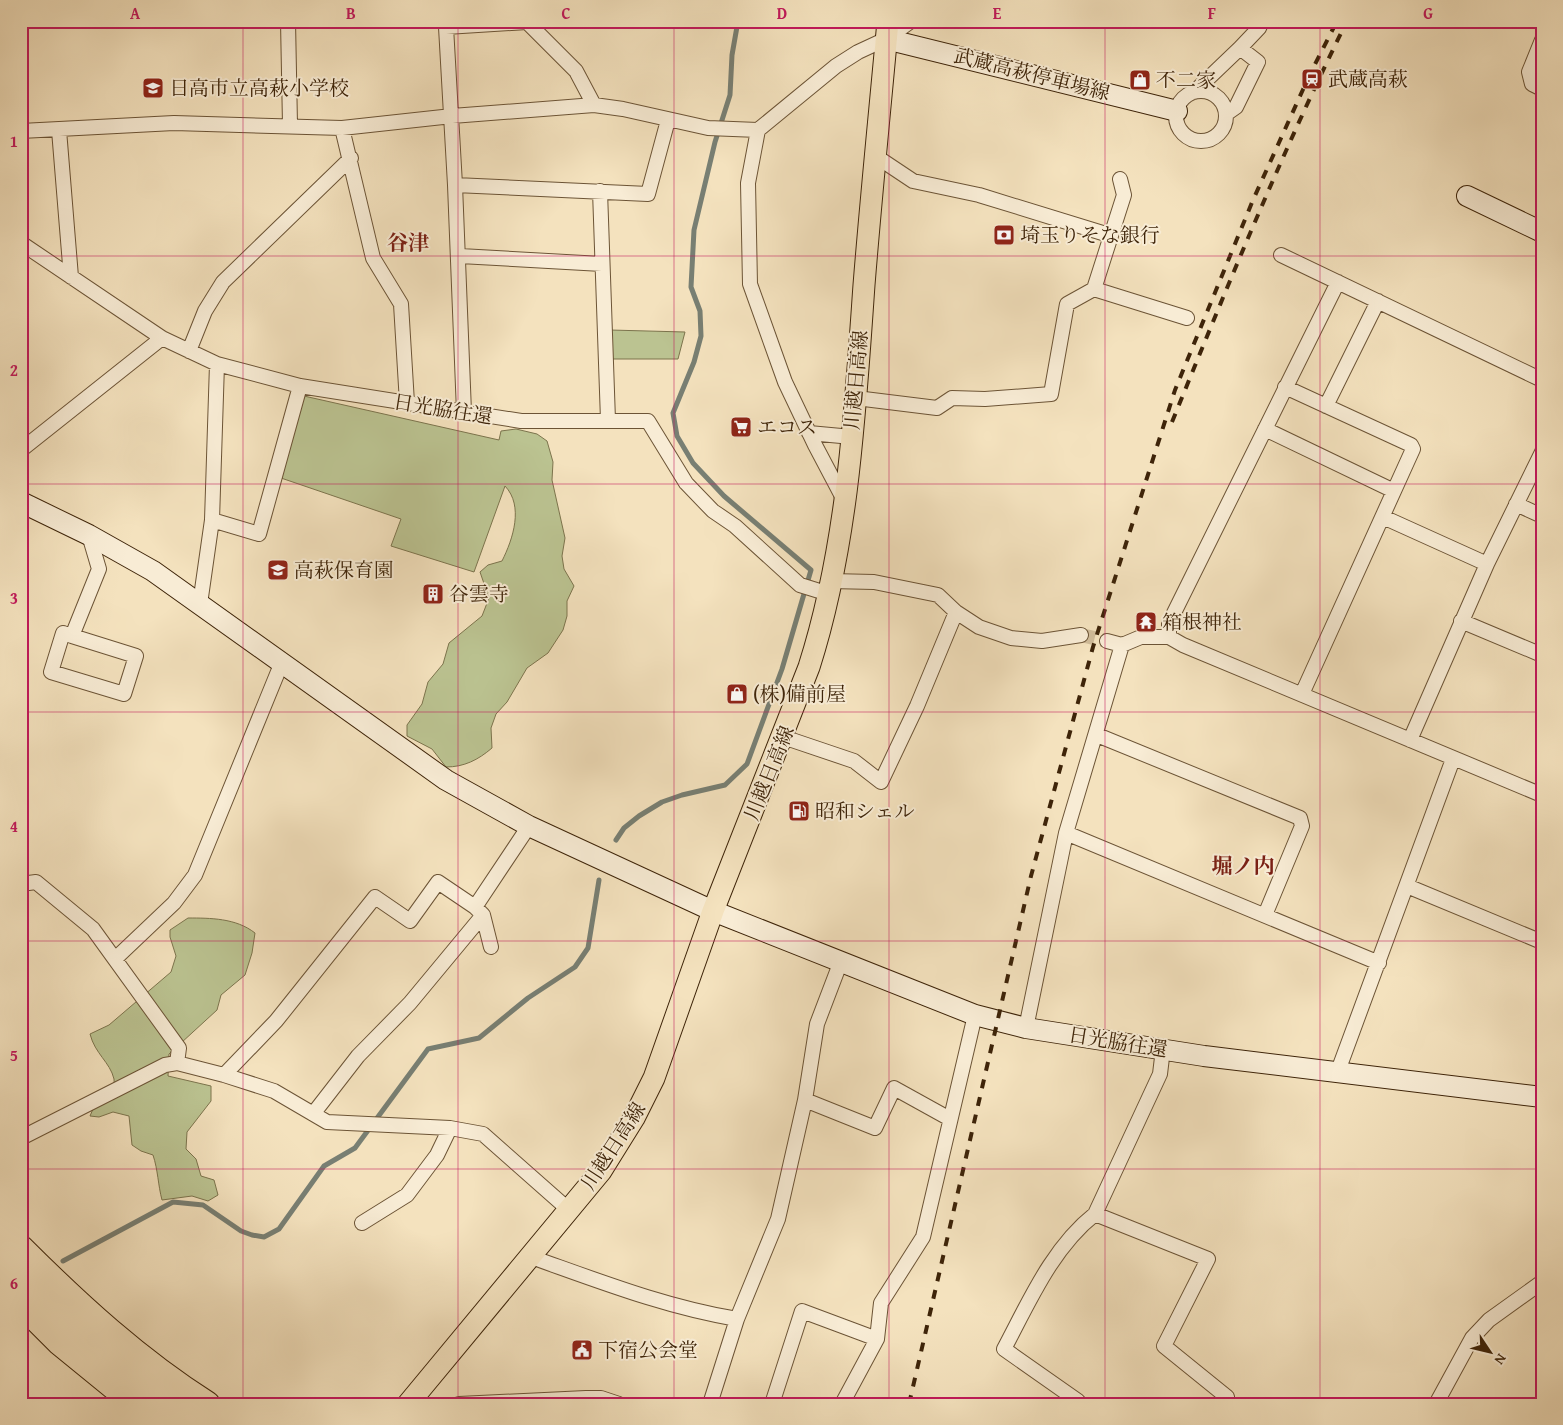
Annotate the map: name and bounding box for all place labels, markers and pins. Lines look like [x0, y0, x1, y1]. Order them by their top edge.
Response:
place label: 武蔵高萩 [1328, 64, 1408, 93]
place label: 不二家 [1156, 65, 1216, 94]
station icon: 武蔵高萩 [1300, 67, 1324, 91]
shop icon: 不二家 [1128, 68, 1152, 92]
place label: 日高市立高萩小学校 [169, 73, 349, 102]
school or university icon: 日高市立高萩小学校 [141, 76, 165, 100]
place label: 埼玉りそな銀行 [1020, 220, 1160, 249]
bank icon: 埼玉りそな銀行 [992, 223, 1016, 247]
place label: エコス [757, 412, 817, 441]
supermarket icon: エコス [729, 415, 753, 439]
place label: 高萩保育園 [294, 555, 394, 584]
school or university icon: 高萩保育園 [266, 558, 290, 582]
place label: 谷雲寺 [449, 579, 509, 608]
building icon: 谷雲寺 [421, 582, 445, 606]
place label: 箱根神社 [1162, 607, 1242, 636]
temple icon: 箱根神社 [1134, 610, 1158, 634]
place label: (株)備前屋 [753, 679, 846, 708]
shop icon: (株)備前屋 [725, 682, 749, 706]
place label: 昭和シェル [815, 796, 915, 825]
fuel station icon: 昭和シェル [787, 799, 811, 823]
place label: 下宿公会堂 [598, 1335, 698, 1364]
public building icon: 下宿公会堂 [570, 1338, 594, 1362]

